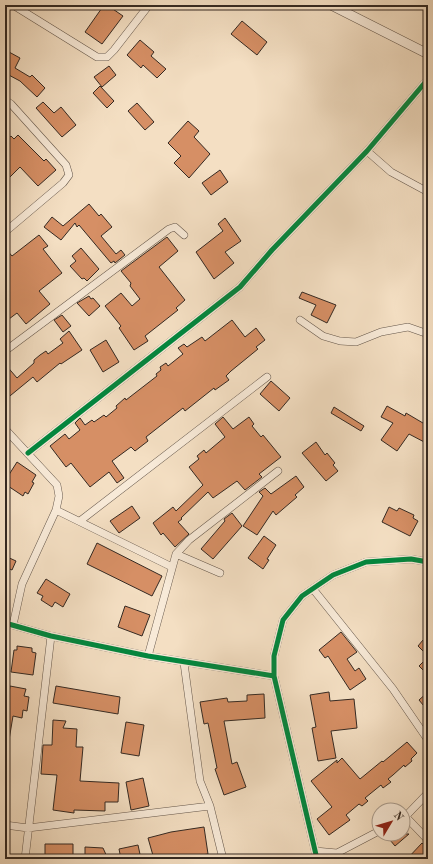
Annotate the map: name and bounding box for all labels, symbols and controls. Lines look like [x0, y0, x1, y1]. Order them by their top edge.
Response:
north arrow [371, 802, 411, 842]
text: N [391, 810, 405, 824]

